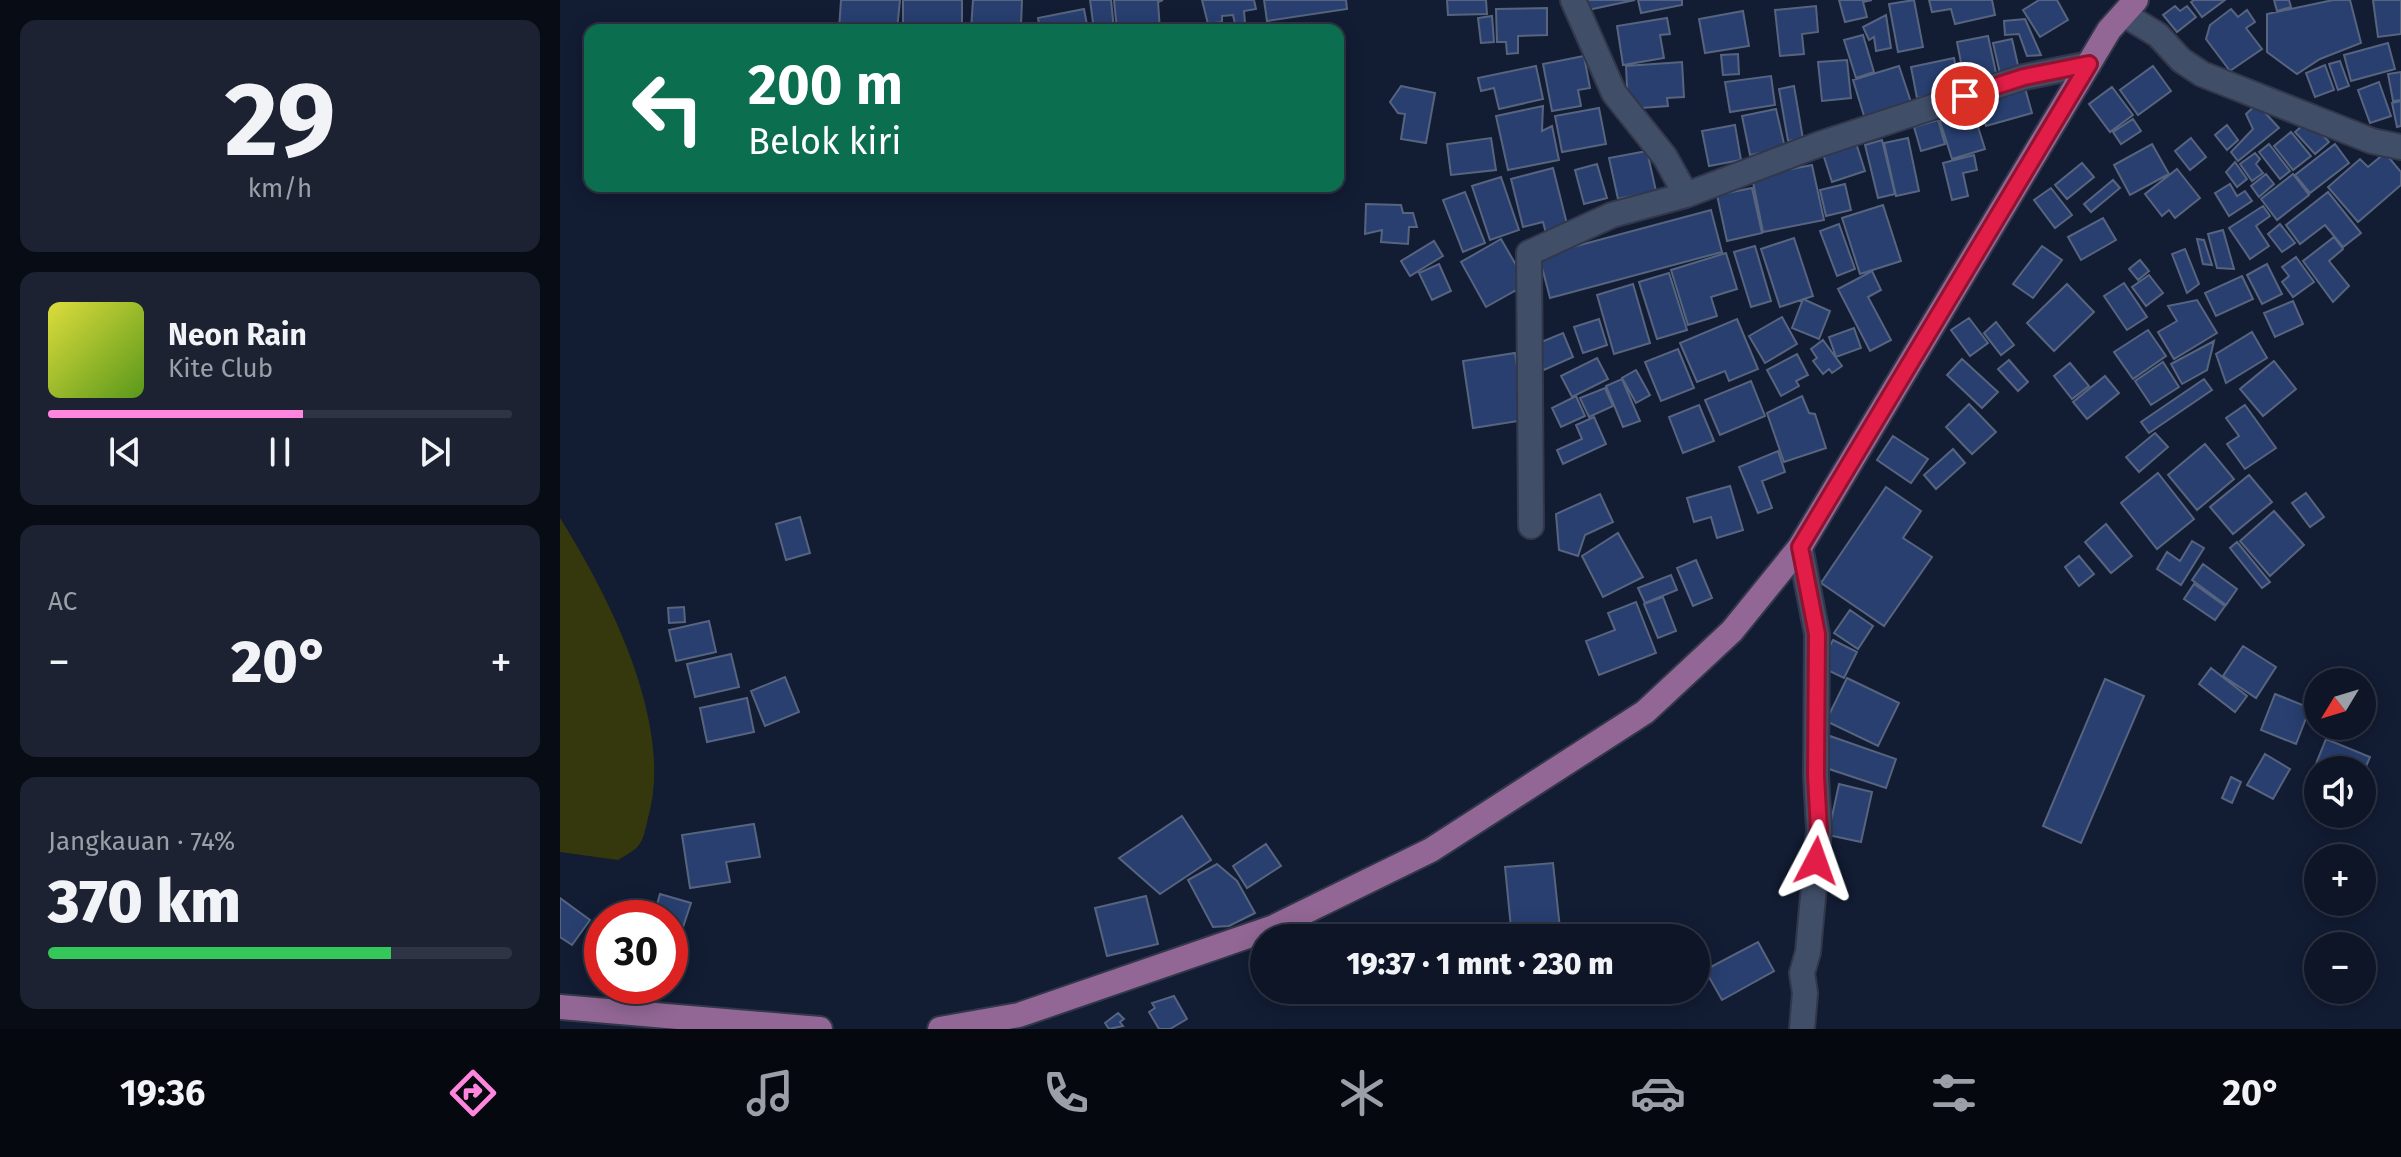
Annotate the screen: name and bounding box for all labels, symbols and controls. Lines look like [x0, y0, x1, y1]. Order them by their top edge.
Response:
text: 200 m [748, 52, 903, 119]
icon: left [616, 56, 720, 160]
text: 29 [225, 58, 335, 183]
pin [1931, 62, 1999, 130]
icon: arrive [1943, 74, 1987, 118]
text: Belok kiri [748, 120, 902, 164]
text: km/h [248, 173, 312, 204]
text: Neon Rain [168, 317, 307, 353]
text: Kite Club [168, 353, 273, 384]
icon: previous [103, 430, 147, 474]
icon: pause [258, 430, 302, 474]
icon: next [413, 430, 457, 474]
text: AC [48, 586, 77, 617]
text: 20° [231, 626, 329, 698]
text: − [48, 636, 70, 689]
text: + [490, 636, 512, 689]
north arrow [2304, 668, 2376, 740]
map controls [2304, 668, 2376, 1004]
button: sound [2304, 756, 2376, 828]
position arrow [1774, 819, 1858, 903]
text: Jangkauan · 74% [48, 826, 235, 857]
button: + [2304, 844, 2376, 916]
text: 370 km [48, 866, 241, 938]
speed limit sign: 30 [584, 900, 688, 1004]
button: − [2304, 932, 2376, 1004]
text: 19:37 · 1 mnt · 230 m [1346, 946, 1614, 982]
icon: directions [445, 1065, 501, 1121]
icon: music [742, 1065, 798, 1121]
icon: phone [1038, 1065, 1094, 1121]
icon: climate [1334, 1065, 1390, 1121]
icon: car [1630, 1065, 1686, 1121]
icon: filters [1926, 1065, 1982, 1121]
text: 19:36 [120, 1071, 205, 1115]
text: 20° [2222, 1071, 2281, 1115]

